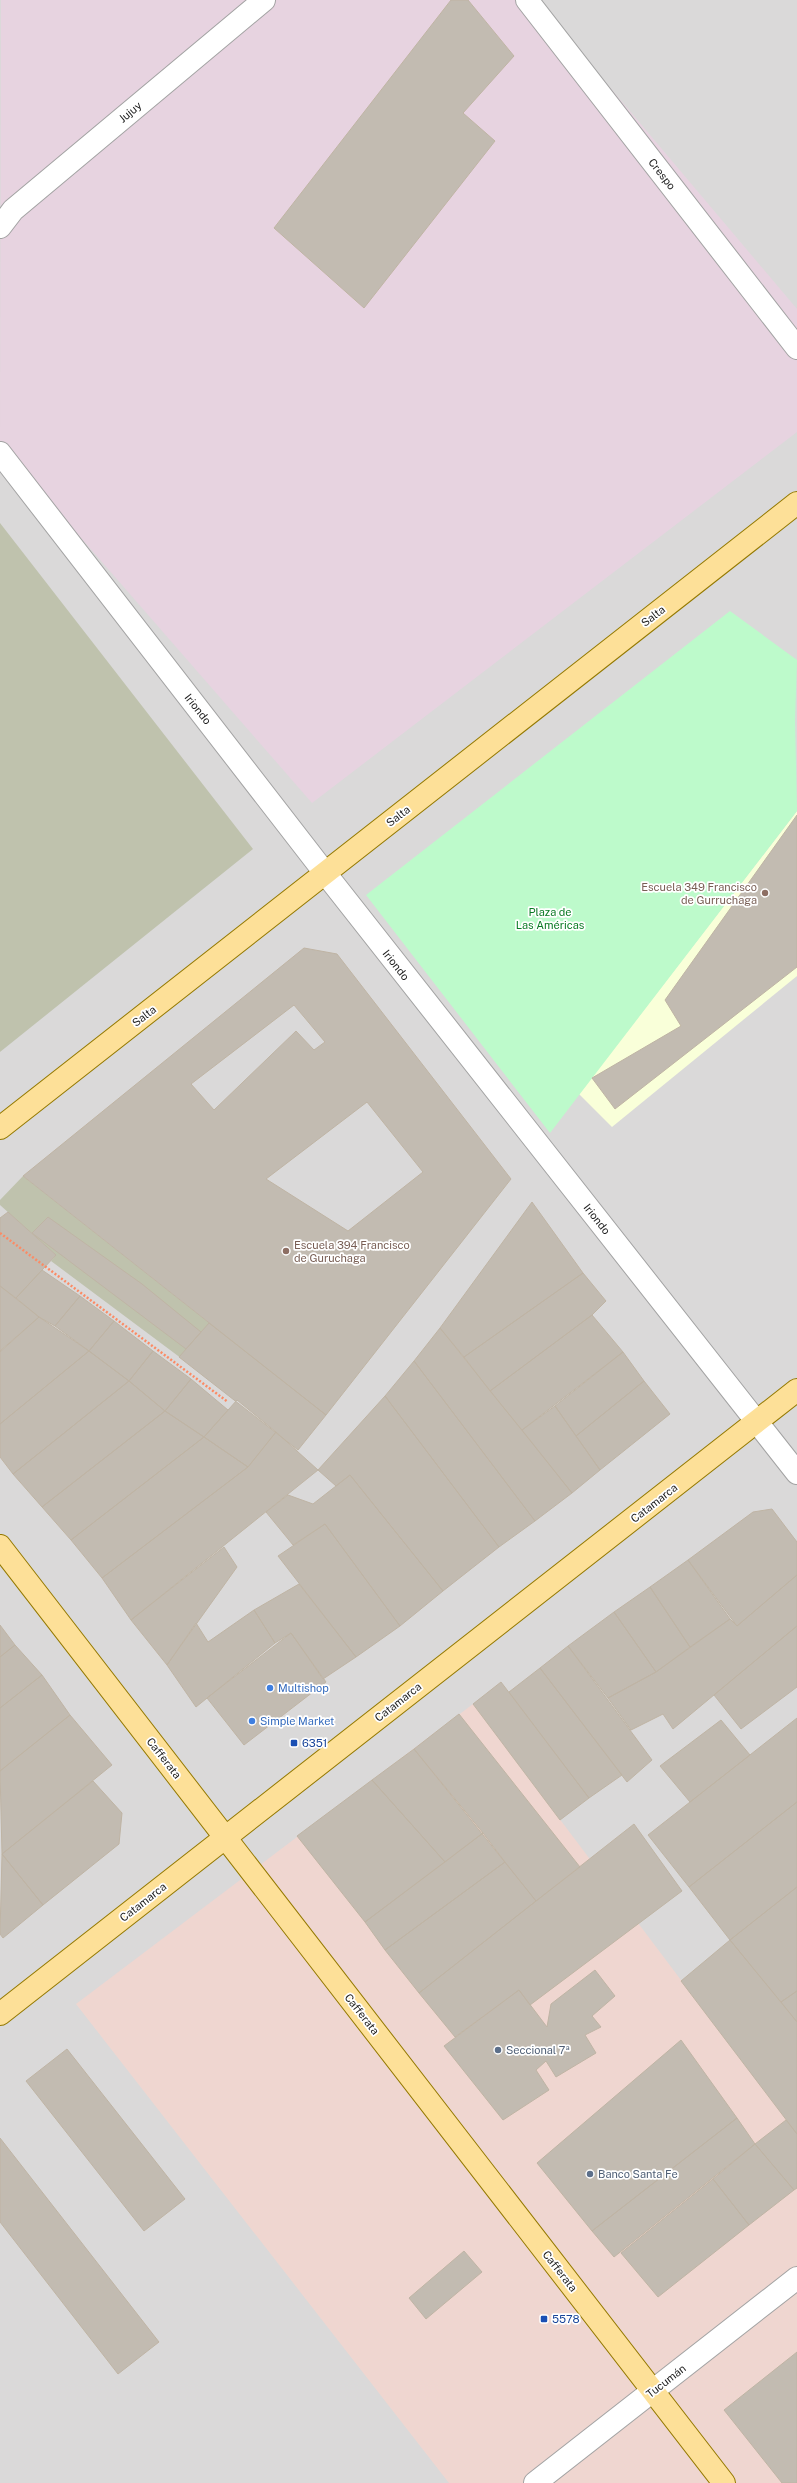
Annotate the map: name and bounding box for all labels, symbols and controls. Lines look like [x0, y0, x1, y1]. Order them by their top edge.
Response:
street label: Jujuy [116, 99, 144, 125]
street label: Crespo [646, 156, 678, 192]
street label: Salta [639, 603, 667, 629]
street label: Iriondo [182, 691, 214, 727]
street label: Salta [384, 803, 412, 829]
place label: Escuela 349 Francisco de Gurruchaga [641, 881, 757, 906]
marker: Escuela 349 Francisco de Gurruchaga [760, 888, 770, 898]
park label: Plaza de Las Américas [516, 906, 585, 931]
street label: Iriondo [380, 947, 412, 983]
street label: Salta [130, 1003, 158, 1029]
street label: Iriondo [581, 1201, 613, 1237]
place label: Escuela 394 Francisco de Guruchaga [294, 1239, 410, 1264]
marker: Escuela 394 Francisco de Guruchaga [281, 1246, 291, 1256]
street label: Catamarca [628, 1481, 680, 1525]
street label: Catamarca [372, 1680, 424, 1724]
place label: Multishop [278, 1682, 329, 1694]
marker: Multishop [265, 1683, 275, 1693]
place label: Simple Market [260, 1715, 334, 1727]
marker: Simple Market [247, 1716, 257, 1726]
street label: Cafferata [144, 1735, 184, 1781]
place label: 6351 [302, 1737, 327, 1749]
marker: 6351 [289, 1738, 299, 1748]
street label: Catamarca [117, 1880, 169, 1924]
street label: Cafferata [342, 1991, 382, 2037]
place label: Seccional 7ª [506, 2044, 570, 2056]
marker: Seccional 7ª [493, 2045, 503, 2055]
place label: Banco Santa Fe [598, 2168, 678, 2180]
marker: Banco Santa Fe [585, 2169, 595, 2179]
street label: Cafferata [540, 2248, 580, 2294]
place label: 5578 [552, 2313, 580, 2325]
marker: 5578 [539, 2314, 549, 2324]
street label: Tucumán [644, 2362, 688, 2400]

